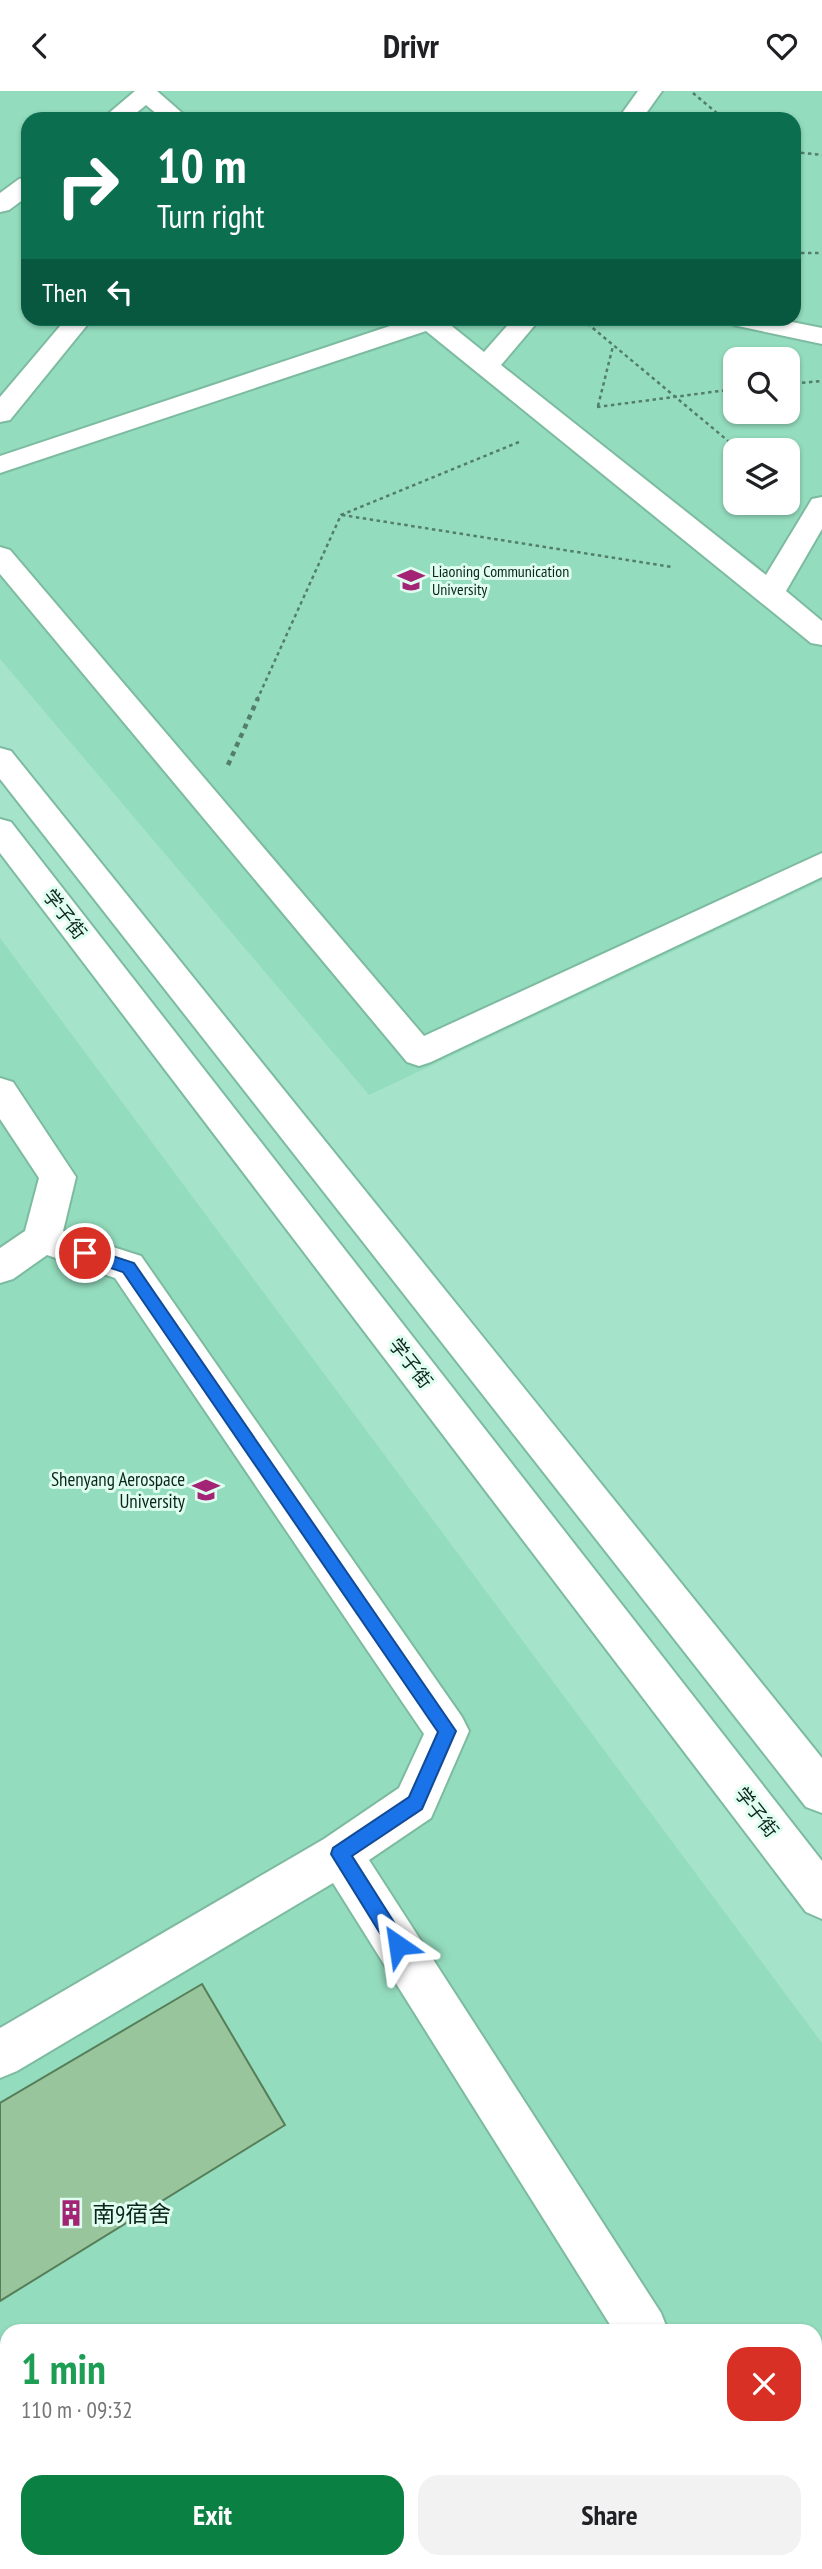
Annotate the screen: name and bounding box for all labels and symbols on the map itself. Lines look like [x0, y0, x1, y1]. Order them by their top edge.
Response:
place label: Liaoning Communication University [432, 561, 569, 599]
school or university icon: Liaoning Communication University [396, 565, 426, 595]
street label: 学子街 [38, 884, 92, 944]
pin [55, 1223, 115, 1283]
street label: 学子街 [384, 1333, 438, 1393]
place label: Shenyang Aerospace University [51, 1467, 186, 1513]
school or university icon: Shenyang Aerospace University [191, 1475, 221, 1505]
street label: 学子街 [730, 1782, 784, 1842]
position arrow [361, 1908, 435, 1982]
building icon: 南9宿舍 [56, 2198, 86, 2228]
place label: 南9宿舍 [92, 2199, 171, 2228]

